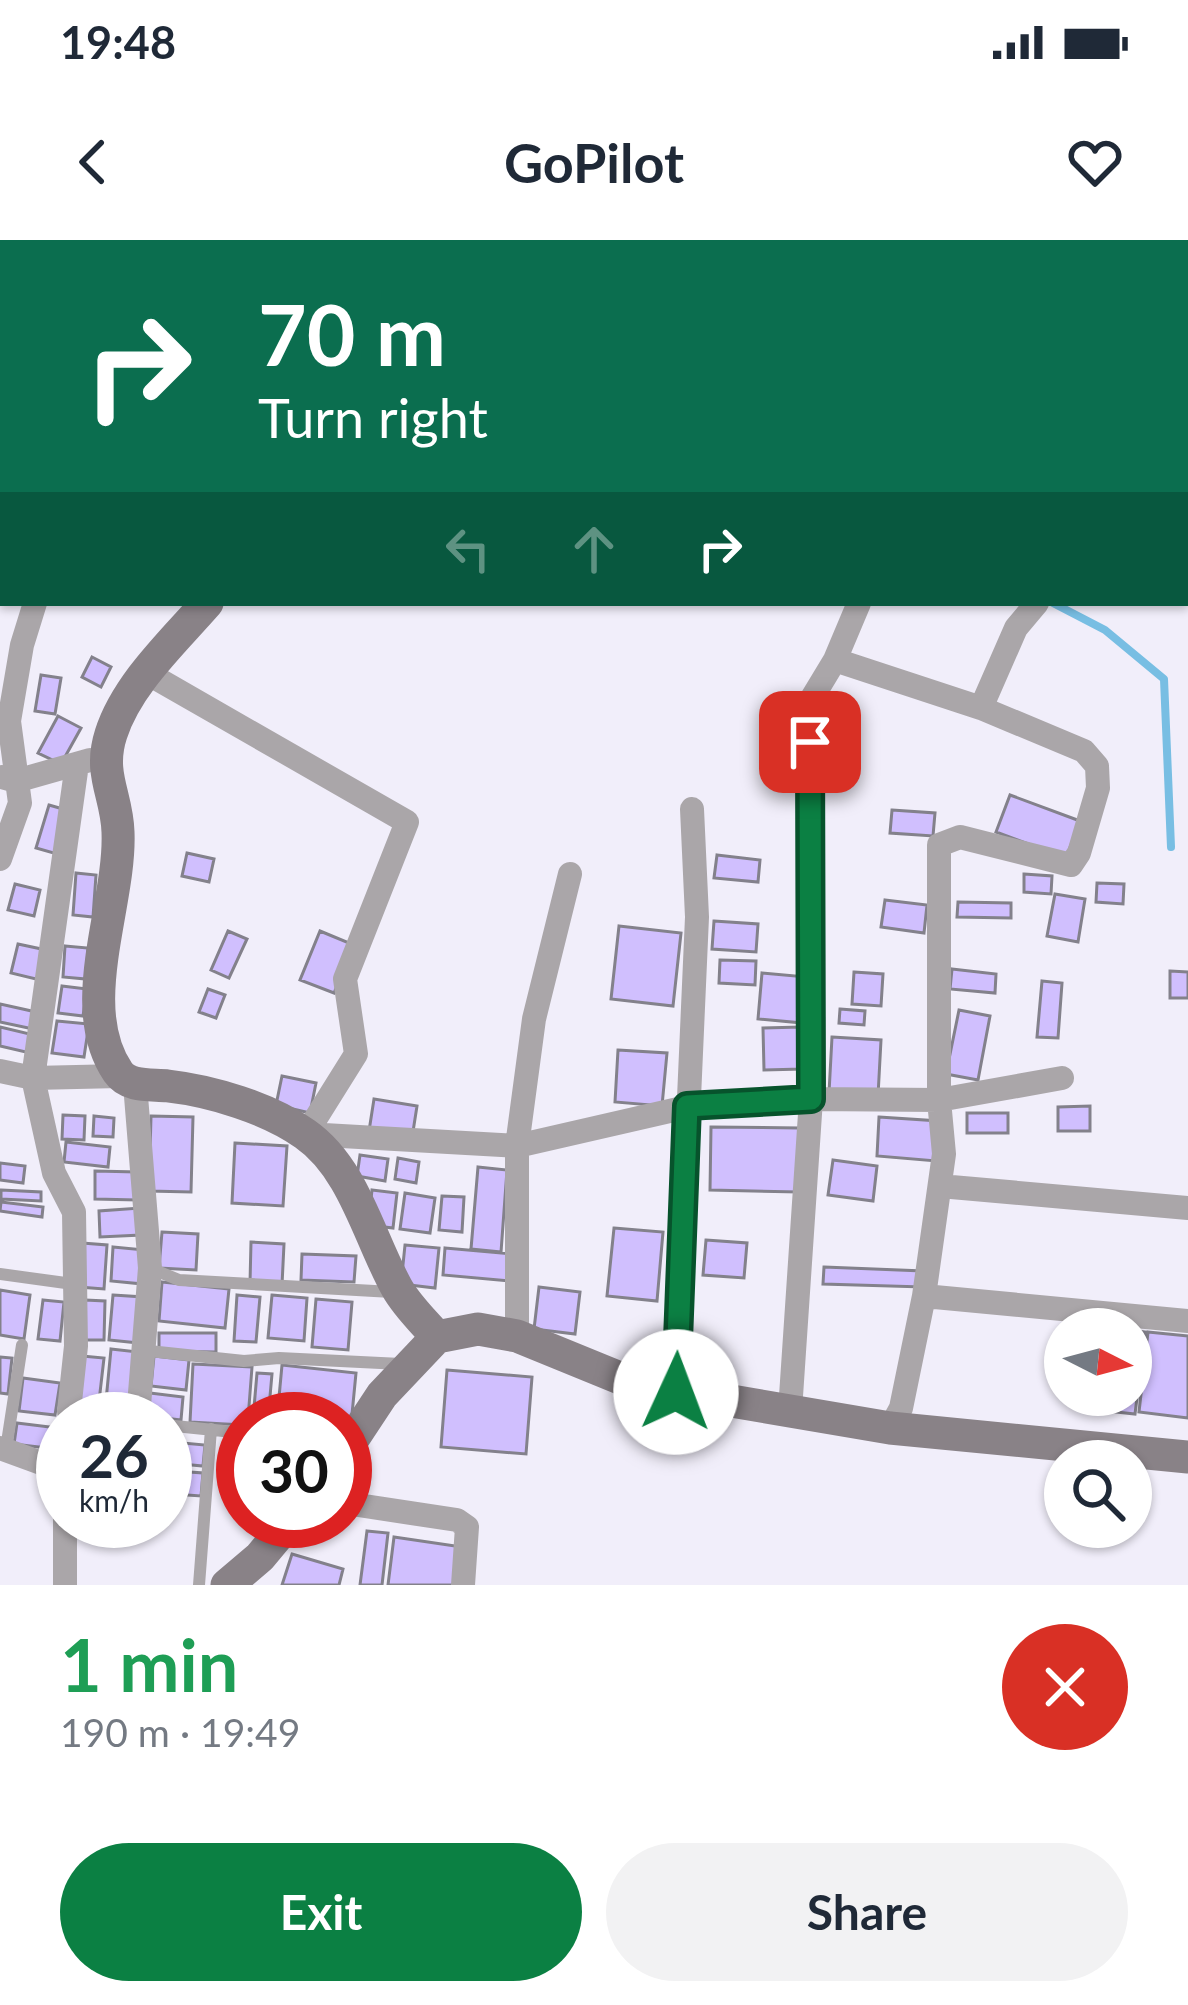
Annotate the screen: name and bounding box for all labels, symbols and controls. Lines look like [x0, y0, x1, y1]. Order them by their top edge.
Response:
text: 19:48 [60, 15, 176, 69]
icon: back [60, 129, 126, 195]
icon: heart [1062, 129, 1128, 195]
text: GoPilot [504, 130, 684, 195]
text: 70 m [258, 283, 446, 384]
icon: right [60, 288, 216, 444]
text: Turn right [258, 385, 488, 450]
icon: left [435, 516, 501, 582]
icon: ahead [561, 516, 627, 582]
icon: right [687, 516, 753, 582]
pin [759, 691, 861, 793]
icon: arrive [777, 709, 843, 775]
north arrow [1044, 1308, 1152, 1416]
map controls [1044, 1308, 1152, 1548]
position arrow [613, 1329, 739, 1455]
speed limit sign: 30 [216, 1392, 372, 1548]
text: 26 [79, 1419, 149, 1491]
button: search [1044, 1440, 1152, 1548]
text: km/h [79, 1482, 149, 1518]
text: 1 min [60, 1621, 238, 1707]
button: close [1002, 1624, 1128, 1750]
text: 190 m · 19:49 [60, 1709, 300, 1755]
button: Exit [60, 1843, 582, 1981]
button: Share [606, 1843, 1128, 1981]

